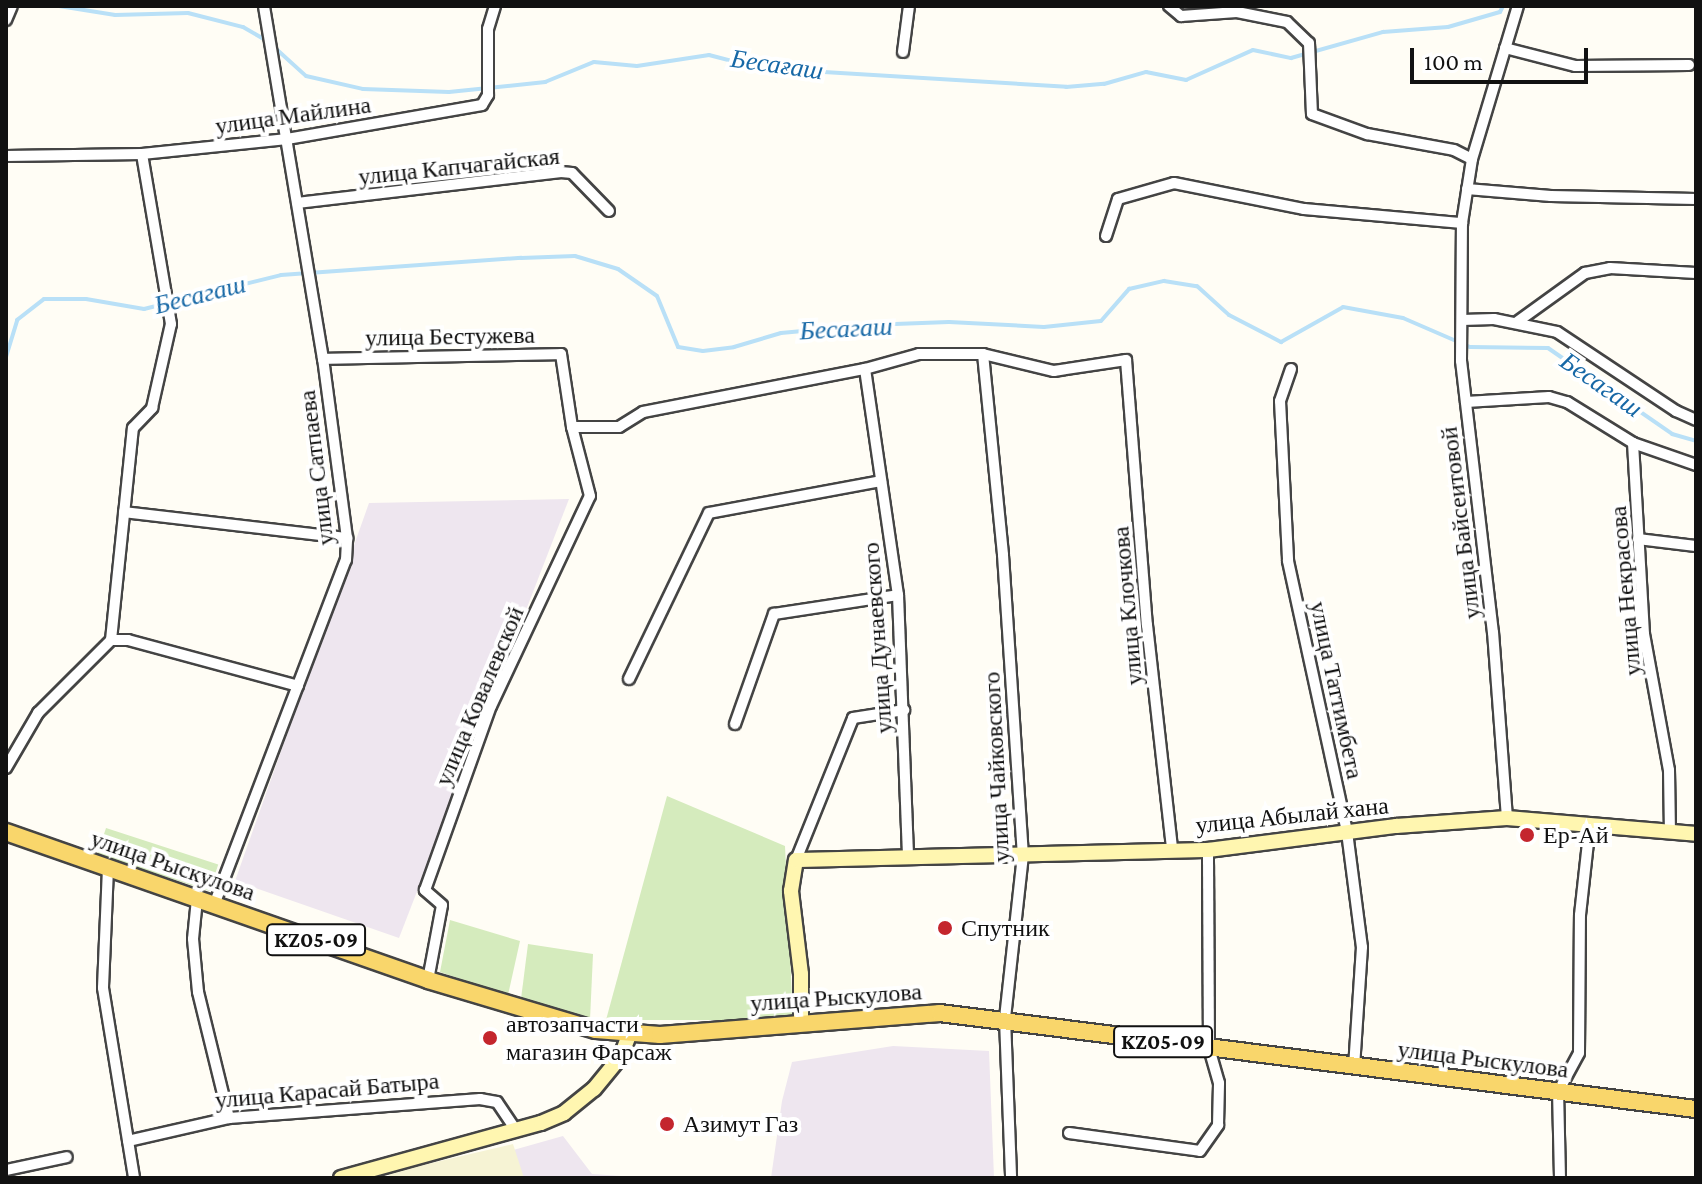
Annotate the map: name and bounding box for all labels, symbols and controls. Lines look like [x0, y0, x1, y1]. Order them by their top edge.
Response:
scale bar [1414, 32, 1592, 82]
water label: Бесағаш [729, 43, 825, 87]
text: 100 m [1424, 48, 1483, 75]
street label: улица Майлина [213, 90, 373, 140]
street label: улица Капчагайская [357, 141, 561, 191]
water label: Бесагаш [151, 269, 249, 321]
water label: Бесагаш [799, 311, 893, 347]
street label: улица Бестужева [365, 320, 535, 352]
water label: Бесагаш [1554, 346, 1648, 424]
street label: улица Сатпаева [292, 389, 340, 547]
street label: улица Байсеитовой [1434, 425, 1486, 621]
street label: улица Некрасова [1603, 505, 1647, 677]
street label: улица Клочкова [1106, 525, 1148, 687]
street label: улица Дунаевского [856, 541, 898, 735]
street label: улица Таттимбета [1304, 599, 1370, 781]
street label: улица Ковалевской [428, 602, 530, 790]
street label: улица Чайковского [977, 671, 1015, 863]
street label: улица Абылай хана [1194, 791, 1390, 839]
place label: Ер-Ай [1543, 821, 1609, 849]
street label: улица Рыскулова [87, 823, 259, 907]
marker: Ер-Ай [1518, 826, 1536, 844]
place label: Спутник [961, 914, 1050, 942]
marker: Спутник [936, 919, 954, 937]
road number: KZ05-09 [266, 922, 366, 958]
street label: улица Рыскулова [749, 977, 923, 1017]
place label: автозапчасти магазин Фарсаж [506, 1010, 672, 1066]
road number: KZ05-09 [1113, 1024, 1213, 1060]
marker: автозапчасти магазин Фарсаж [481, 1029, 499, 1047]
street label: улица Рыскулова [1396, 1034, 1570, 1084]
street label: улица Карасай Батыра [214, 1066, 440, 1114]
place label: Азимут Газ [683, 1110, 798, 1138]
marker: Азимут Газ [658, 1115, 676, 1133]

